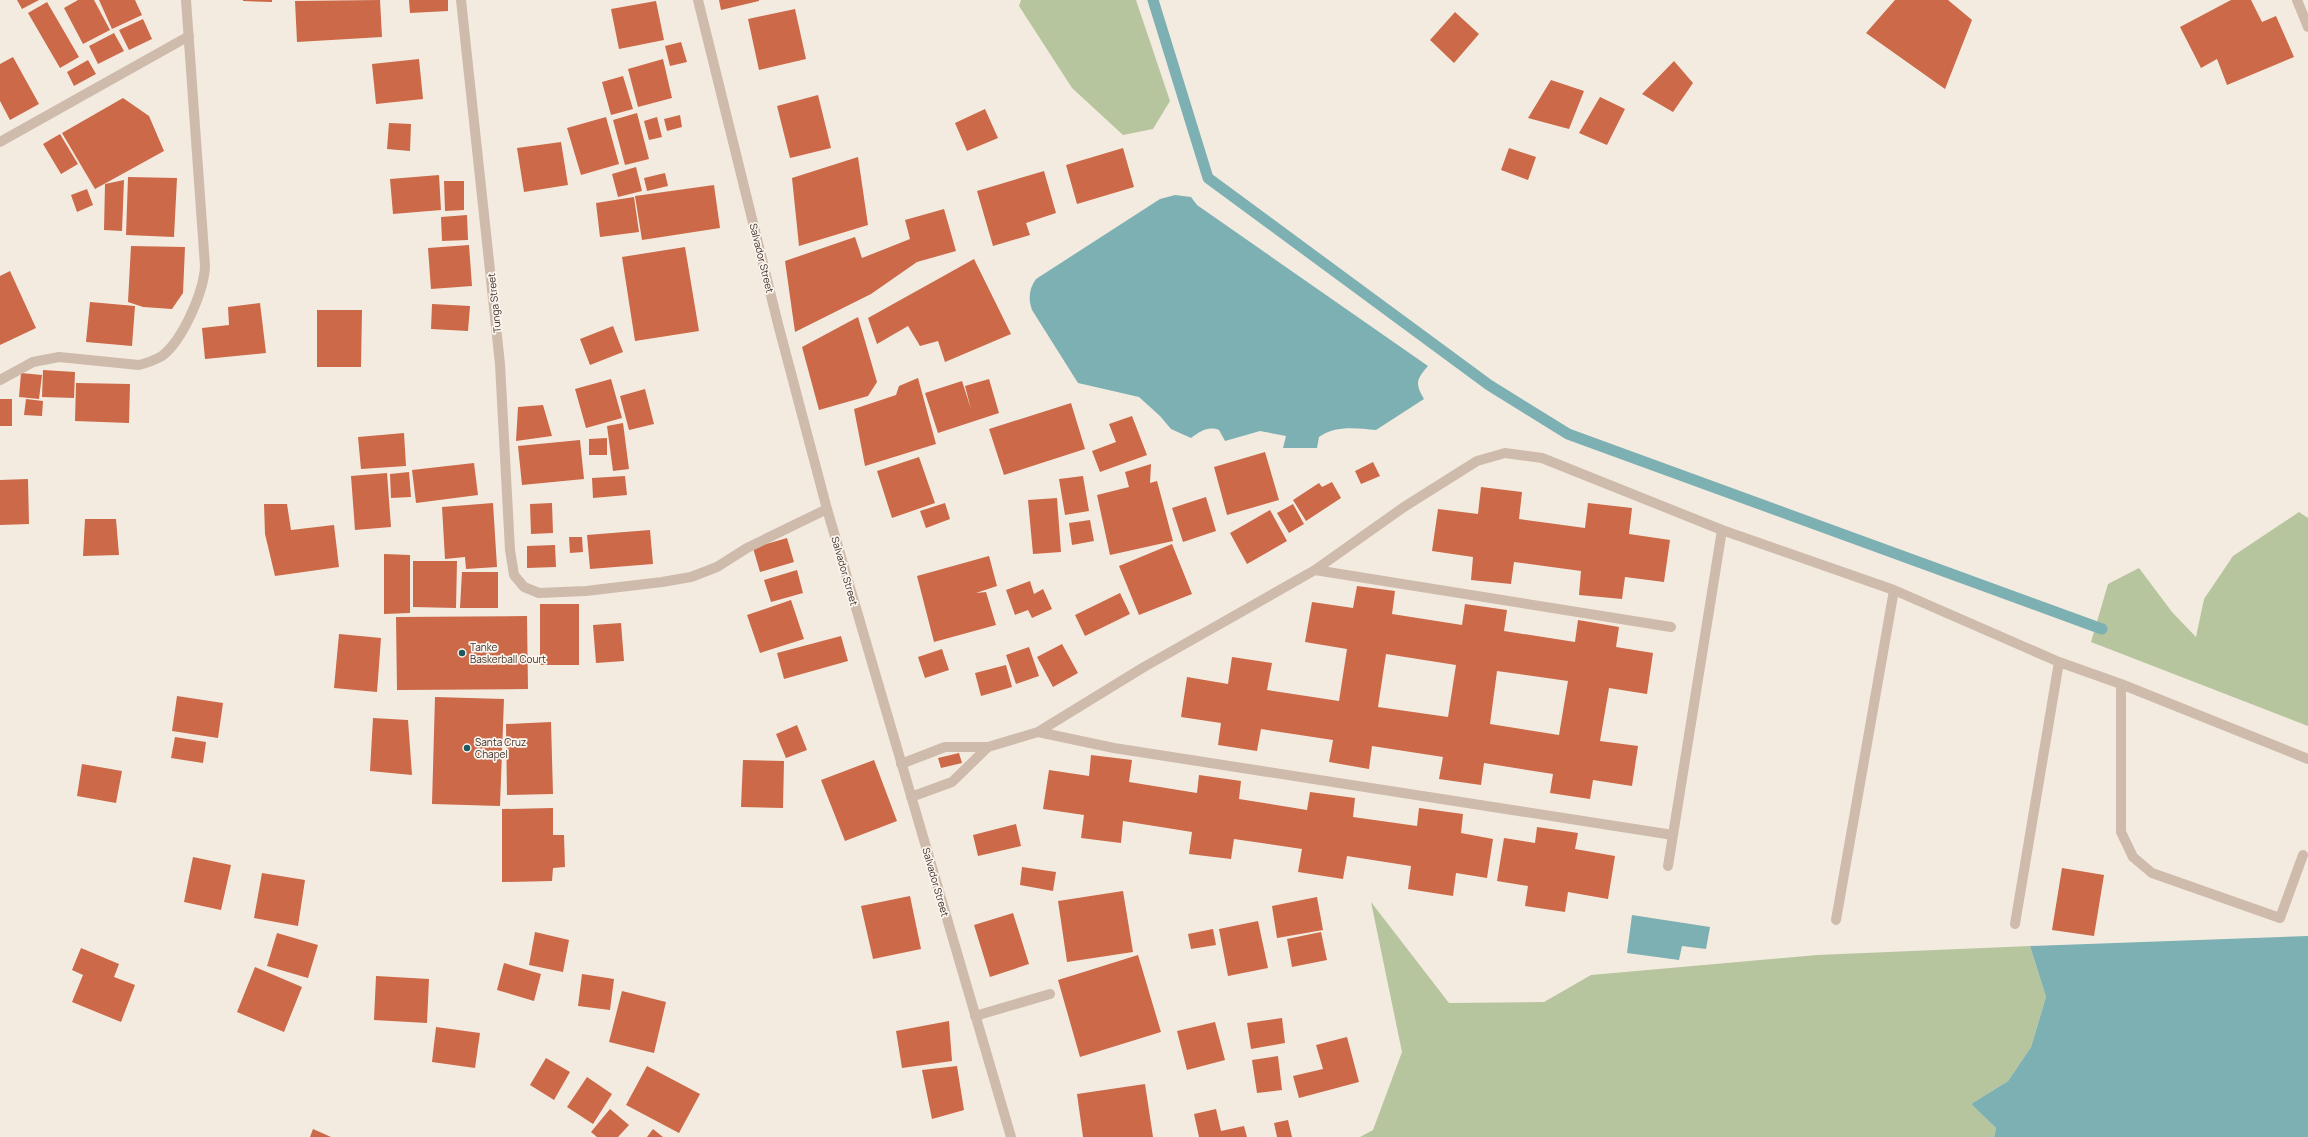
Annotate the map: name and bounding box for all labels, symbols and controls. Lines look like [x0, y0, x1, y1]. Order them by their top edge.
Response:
street label: Salvador Street [747, 222, 777, 294]
street label: Tunga Street [484, 272, 504, 334]
street label: Salvador Street [828, 535, 862, 607]
place label: Tanke Baskerball Court [470, 640, 546, 666]
marker: Tanke Baskerball Court [457, 648, 467, 658]
place label: Santa Cruz Chapel [475, 735, 526, 761]
marker: Santa Cruz Chapel [462, 743, 472, 753]
street label: Salvador Street [919, 846, 953, 918]

